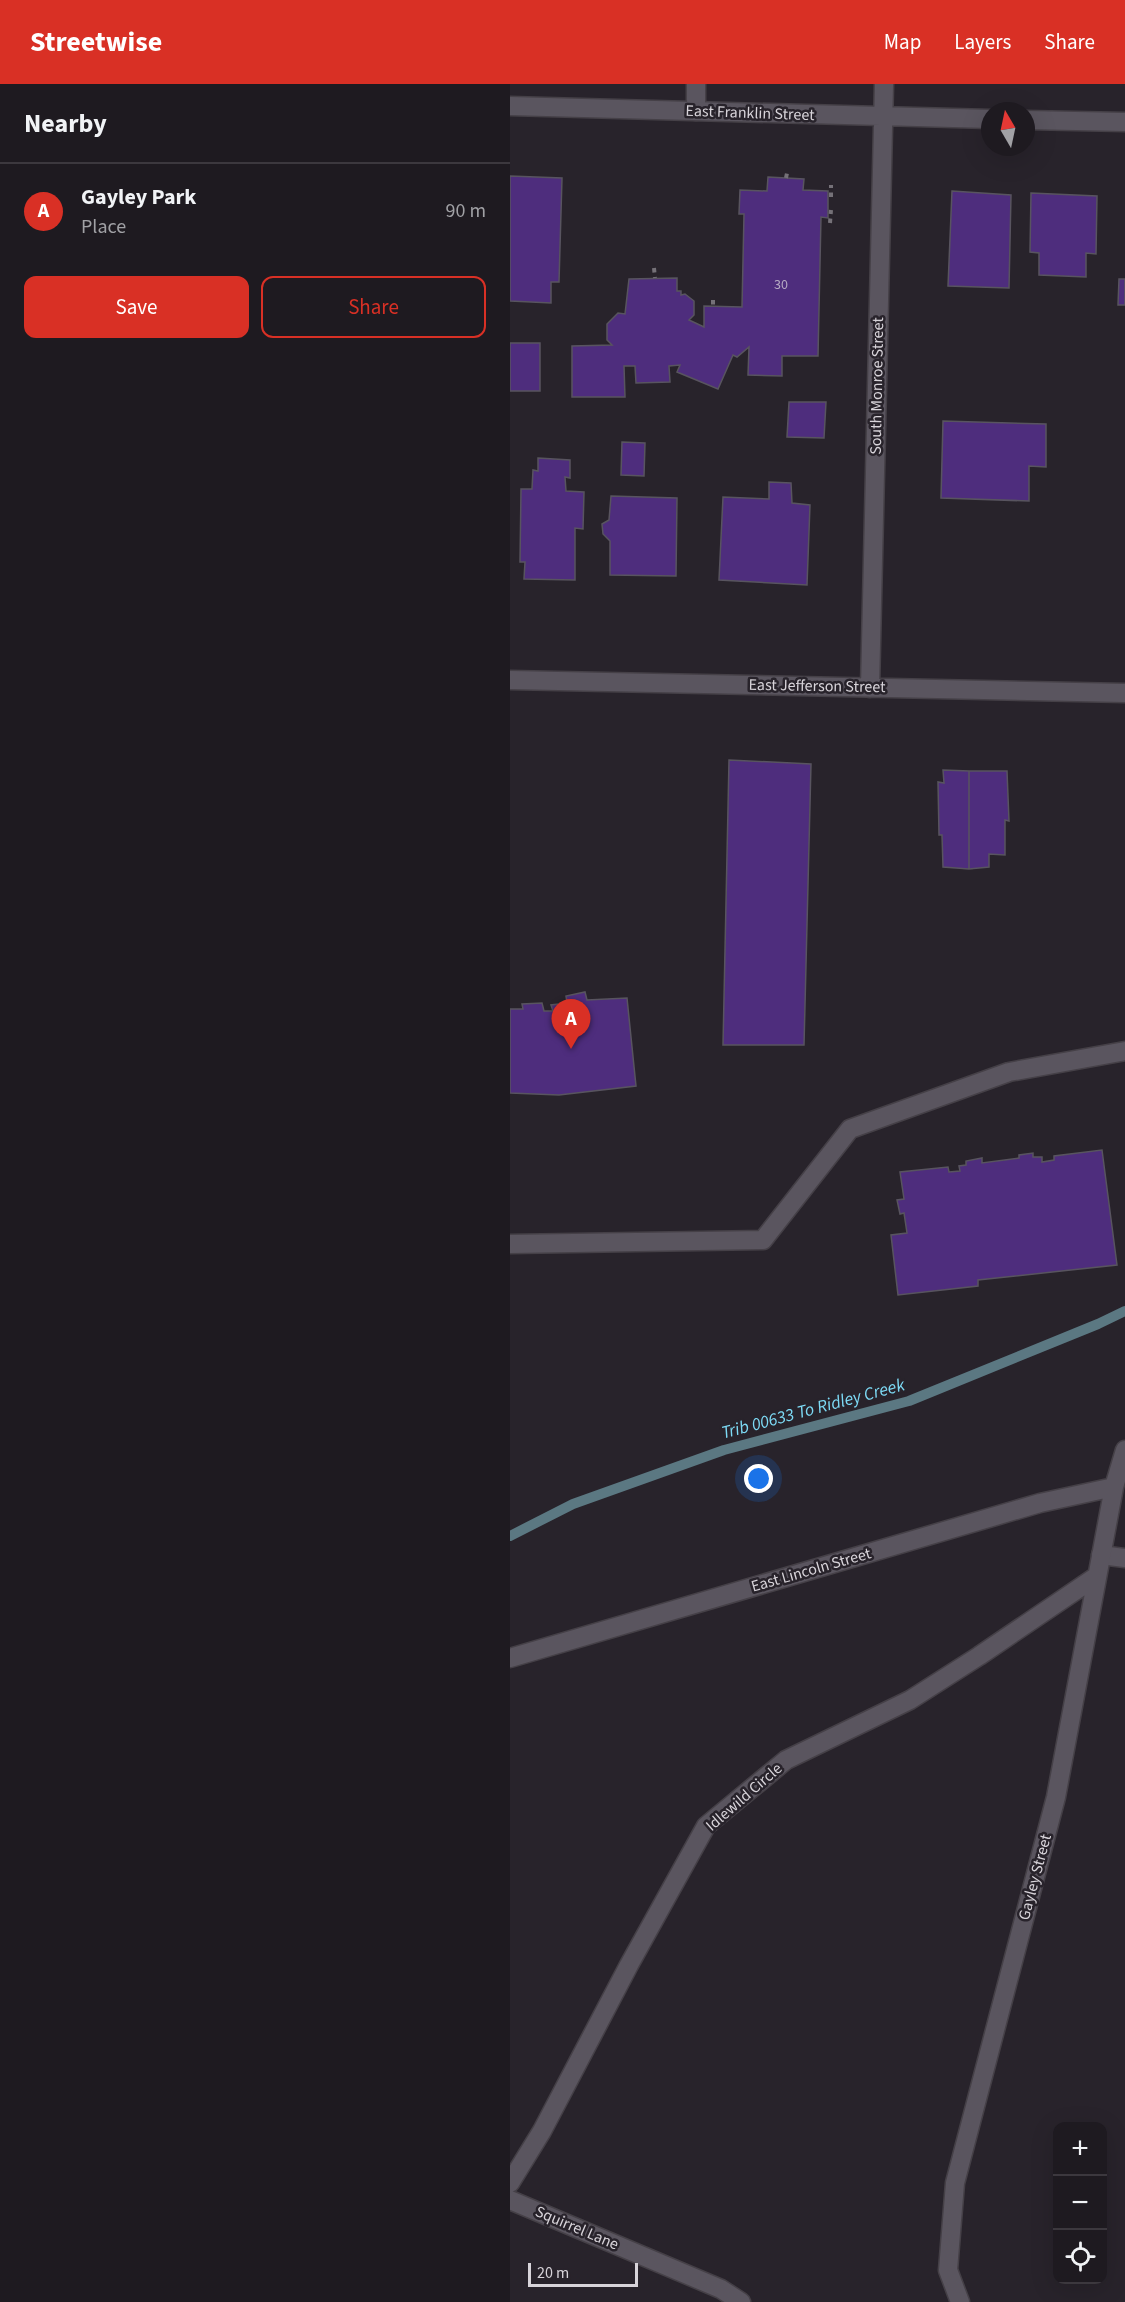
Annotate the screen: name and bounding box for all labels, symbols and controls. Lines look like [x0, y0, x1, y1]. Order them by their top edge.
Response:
text: Streetwise [30, 22, 162, 62]
text: Map [884, 27, 921, 57]
text: Layers [954, 27, 1011, 57]
text: Share [1044, 27, 1095, 57]
street label: East Franklin Street [685, 100, 815, 126]
north arrow [981, 102, 1035, 156]
text: Nearby [24, 105, 107, 142]
text: Gayley Park [81, 181, 196, 213]
text: A [38, 197, 49, 225]
text: 90 m [446, 197, 486, 225]
text: Place [81, 213, 126, 241]
house number: 30 [774, 275, 788, 295]
button: Save [24, 276, 249, 338]
button: Share [261, 276, 486, 338]
street label: South Monroe Street [865, 316, 889, 455]
street label: East Jefferson Street [748, 674, 886, 698]
pin: A [552, 1000, 590, 1049]
water label: Trib 00633 To Ridley Creek [718, 1372, 908, 1446]
your location [744, 1464, 773, 1493]
street label: East Lincoln Street [749, 1542, 874, 1598]
street label: Idlewild Circle [701, 1758, 787, 1836]
street label: Gayley Street [1013, 1831, 1057, 1922]
map controls [1053, 2122, 1107, 2284]
button: + [1053, 2122, 1107, 2176]
button: − [1053, 2176, 1107, 2230]
street label: Squirrel Lane [532, 2201, 622, 2255]
button: locate [1053, 2230, 1107, 2284]
scale bar [528, 2260, 638, 2288]
text: 20 m [537, 2262, 569, 2284]

